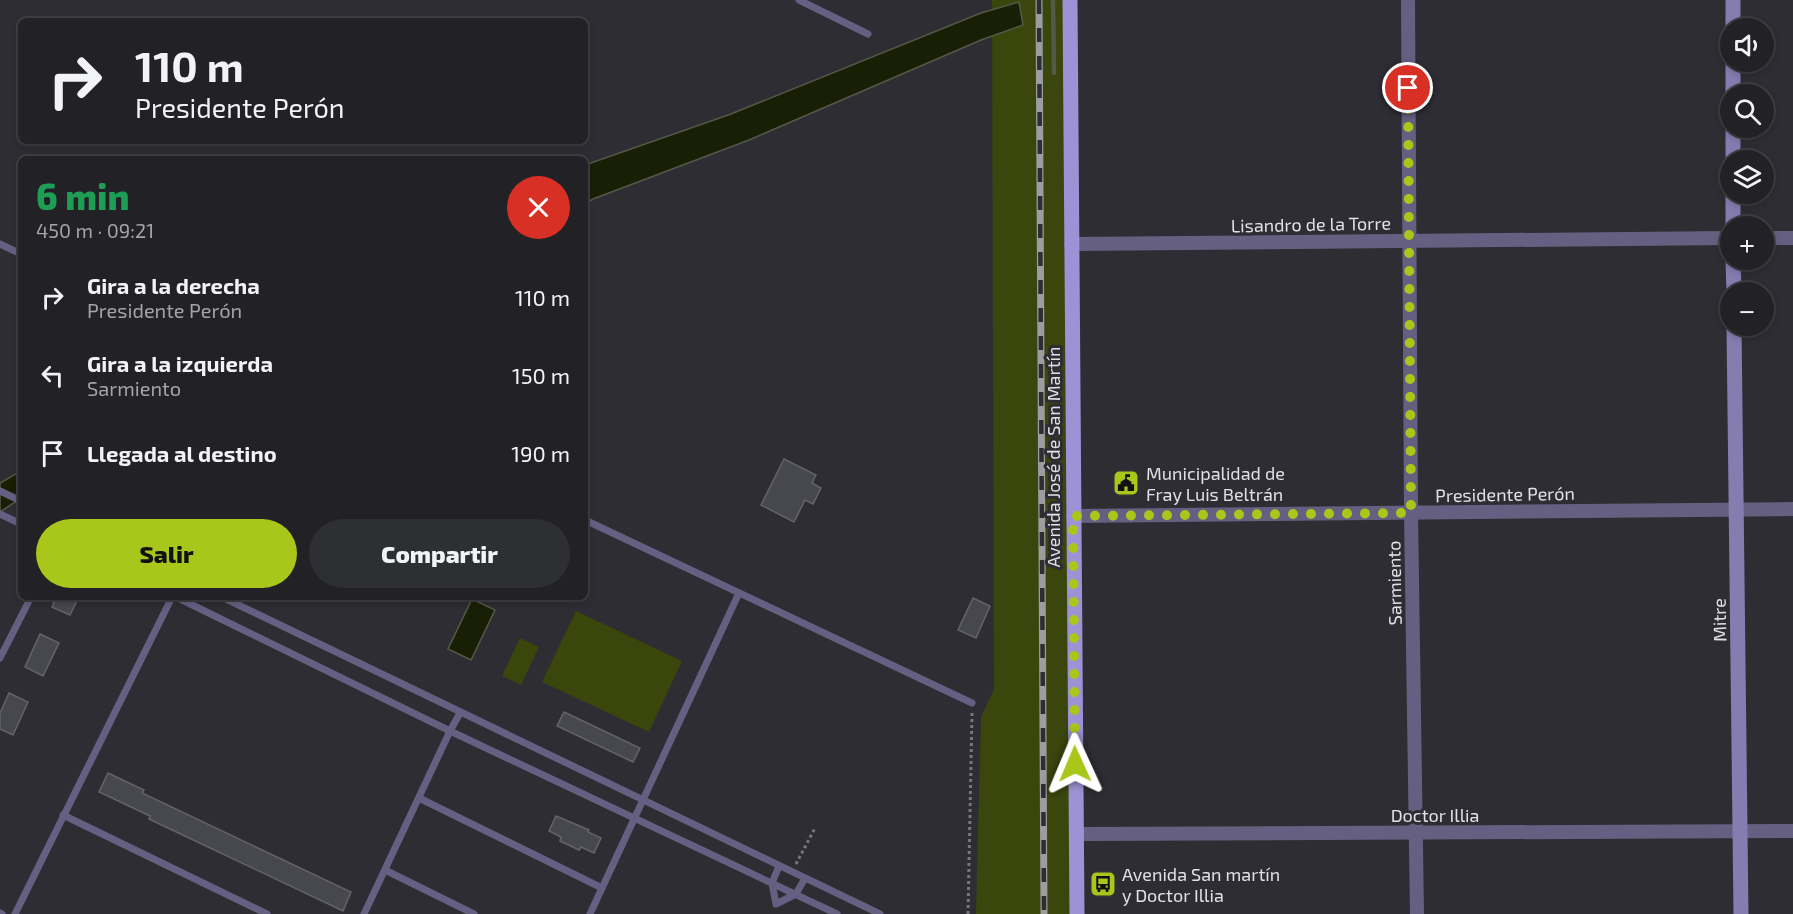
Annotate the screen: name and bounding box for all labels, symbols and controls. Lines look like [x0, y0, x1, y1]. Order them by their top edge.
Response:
map controls [1720, 18, 1774, 336]
button: sound [1720, 18, 1774, 72]
text: 110 m [135, 40, 244, 90]
icon: right [36, 42, 114, 120]
pin [1382, 62, 1433, 113]
icon: arrive [1391, 71, 1424, 104]
button: search [1720, 84, 1774, 138]
text: Presidente Perón [135, 91, 345, 123]
button: layers [1720, 150, 1774, 204]
text: 6 min [36, 174, 130, 217]
button: close [507, 176, 570, 239]
street label: Lisandro de la Torre [1231, 212, 1391, 236]
button: + [1720, 216, 1774, 270]
text: 450 m · 09:21 [36, 218, 154, 242]
text: Gira a la derecha [87, 272, 260, 298]
icon: right [36, 281, 69, 314]
button: − [1720, 282, 1774, 336]
text: 110 m [515, 284, 570, 310]
text: Presidente Perón [87, 298, 242, 322]
street label: Avenida José de San Martín [1042, 346, 1064, 568]
text: Gira a la izquierda [87, 350, 273, 376]
icon: left [36, 359, 69, 392]
text: 150 m [512, 362, 570, 388]
text: Sarmiento [87, 376, 181, 400]
icon: arrive [36, 437, 69, 470]
text: Llegada al destino [87, 440, 277, 466]
text: 190 m [511, 440, 570, 466]
place label: Municipalidad de Fray Luis Beltrán [1146, 462, 1285, 505]
public building icon: Municipalidad de Fray Luis Beltrán [1111, 468, 1141, 498]
street label: Presidente Perón [1435, 482, 1575, 506]
button: Salir [36, 519, 297, 588]
button: Compartir [309, 519, 570, 588]
street label: Sarmiento [1382, 540, 1406, 626]
street label: Mitre [1708, 598, 1730, 642]
position arrow [1043, 732, 1107, 796]
street label: Doctor Illia [1391, 804, 1479, 826]
place label: Avenida San martín y Doctor Illia [1122, 863, 1280, 906]
bus stop icon: Avenida San martín y Doctor Illia [1088, 869, 1118, 899]

